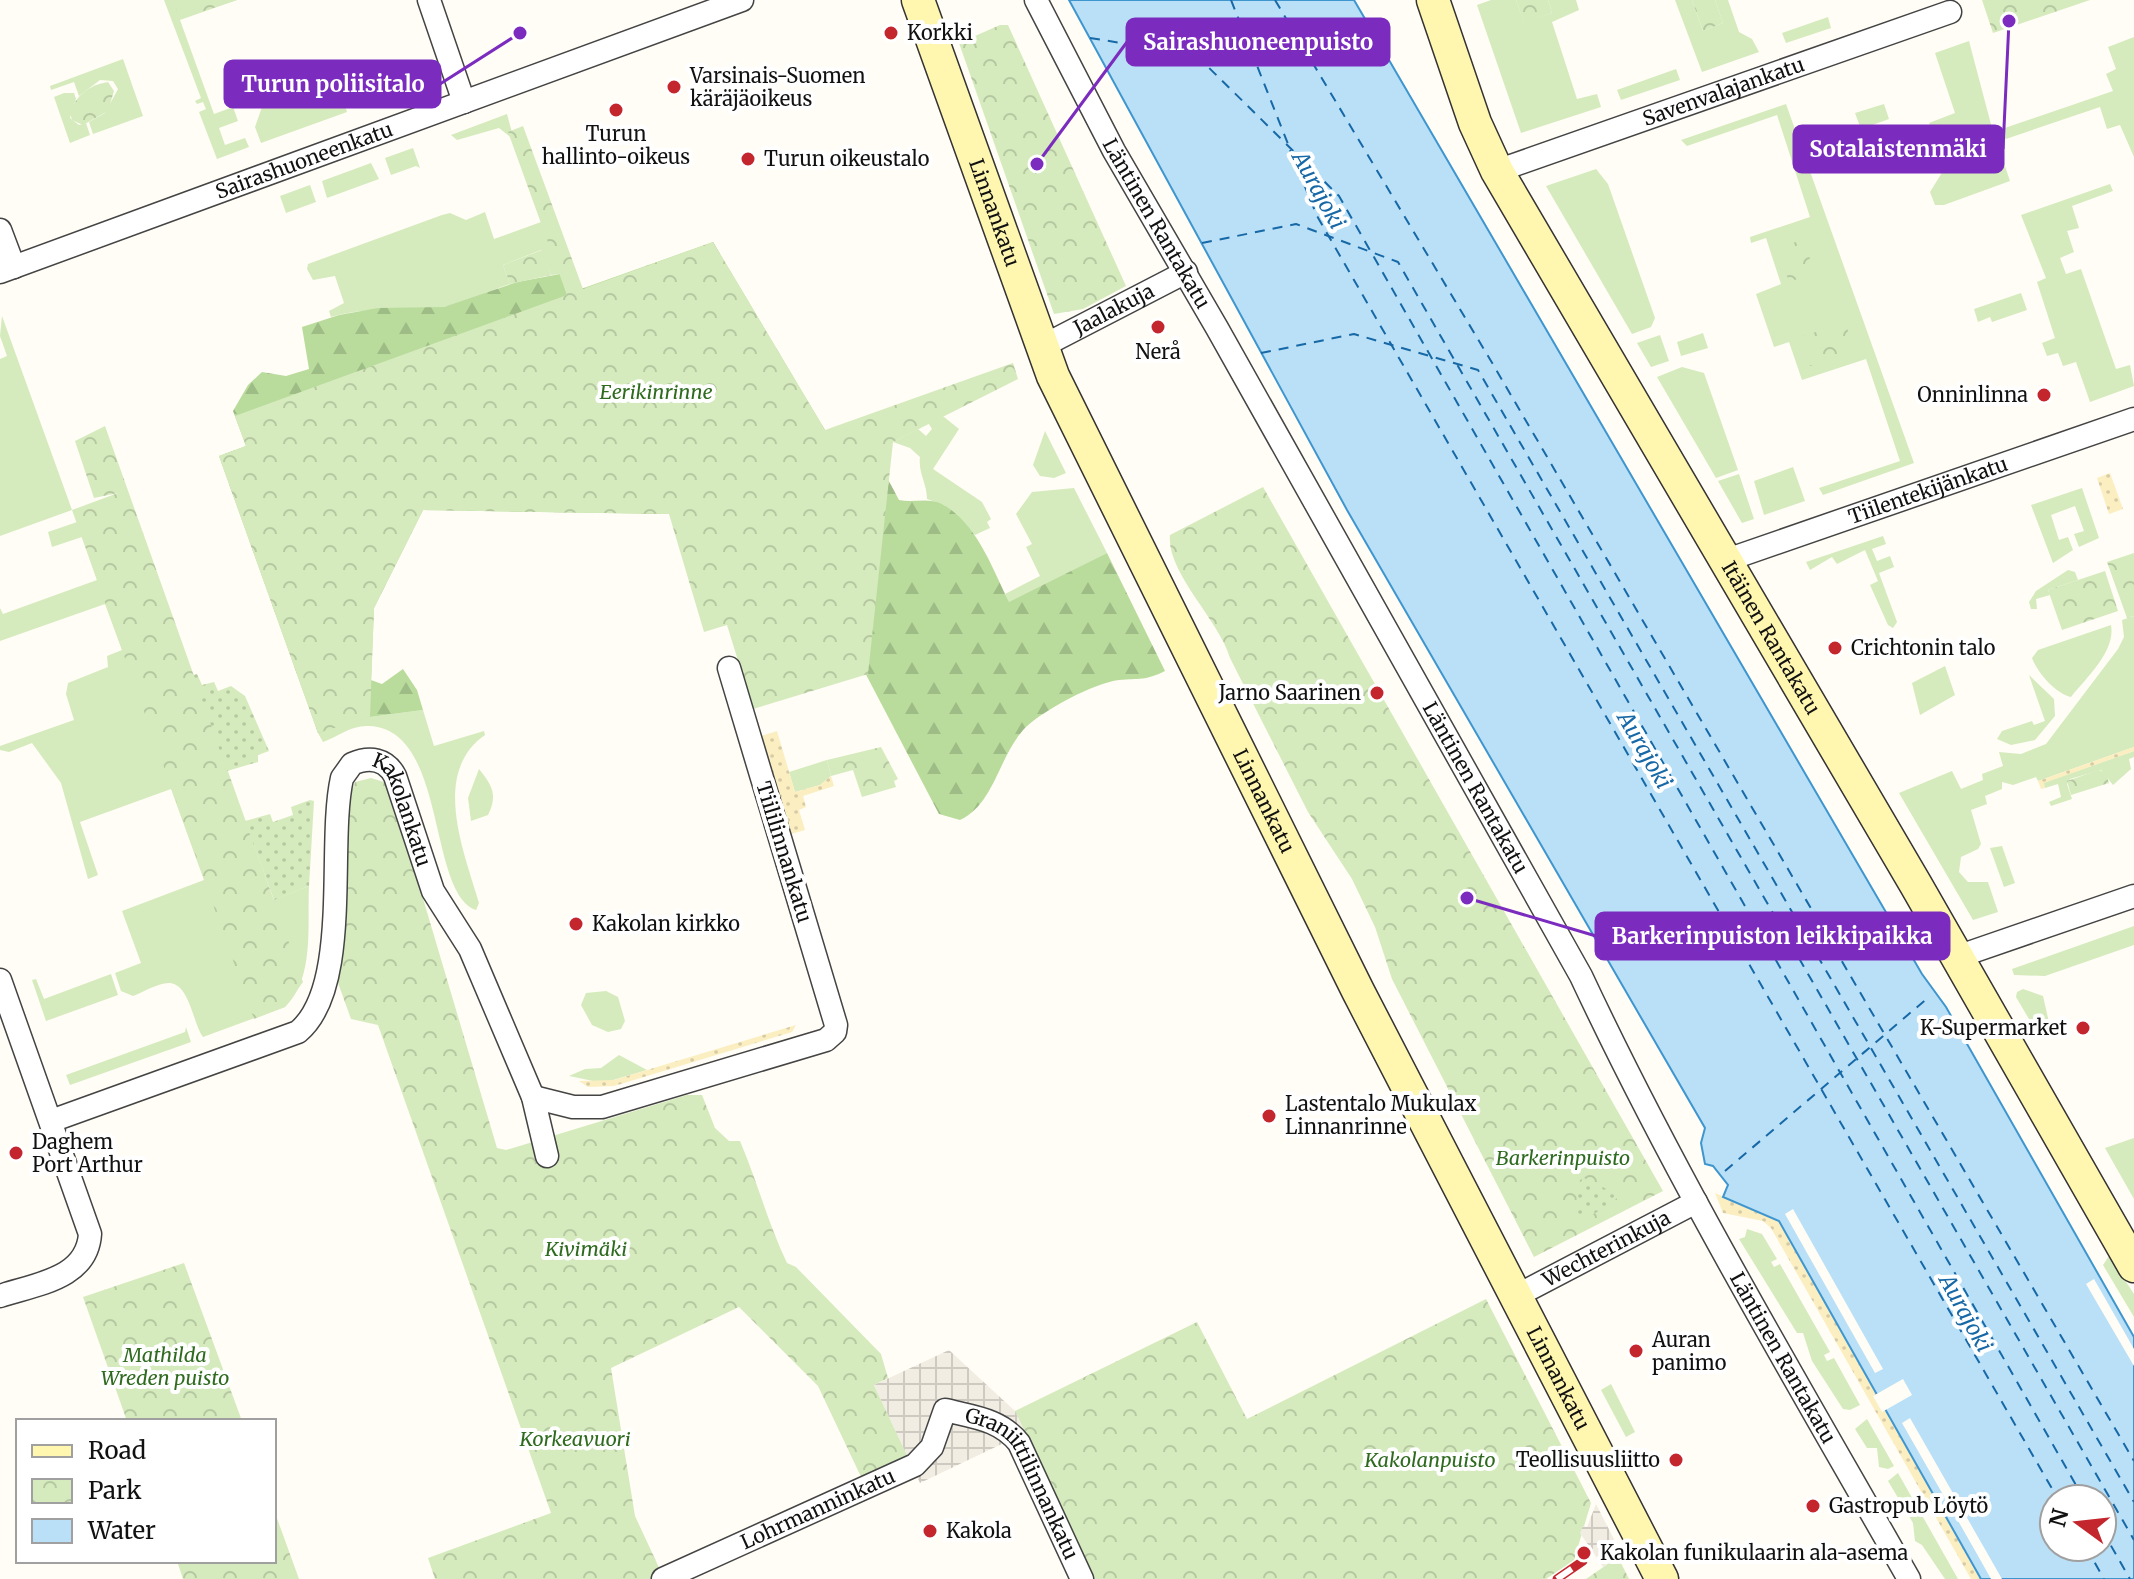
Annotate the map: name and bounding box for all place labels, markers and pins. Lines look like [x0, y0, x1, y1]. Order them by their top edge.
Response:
callout: Sairashuoneenpuisto [1127, 19, 1389, 65]
place label: Korkki [907, 20, 973, 45]
marker: Korkki [882, 24, 900, 42]
callout: Turun poliisitalo [225, 61, 440, 107]
place label: Varsinais-Suomen käräjäoikeus [689, 63, 866, 111]
marker: Varsinais-Suomen käräjäoikeus [665, 78, 683, 96]
marker: Turun hallinto-oikeus [607, 101, 625, 119]
place label: Turun hallinto-oikeus [542, 121, 690, 169]
callout: Sotalaistenmäki [1794, 126, 2003, 172]
place label: Turun oikeustalo [764, 146, 930, 171]
marker: Turun oikeustalo [739, 150, 757, 168]
marker: Nerå [1149, 318, 1167, 336]
place label: Nerå [1135, 339, 1181, 364]
place label: Onninlinna [1917, 382, 2028, 407]
marker: Onninlinna [2035, 386, 2053, 404]
place label: Crichtonin talo [1851, 635, 1996, 660]
marker: Crichtonin talo [1826, 639, 1844, 657]
place label: Jarno Saarinen [1217, 680, 1361, 705]
marker: Jarno Saarinen [1368, 684, 1386, 702]
place label: Kakolan kirkko [592, 911, 740, 936]
callout: Barkerinpuiston leikkipaikka [1596, 913, 1949, 959]
marker: Kakolan kirkko [567, 915, 585, 933]
place label: K-Supermarket [1920, 1015, 2067, 1040]
marker: K-Supermarket [2074, 1019, 2092, 1037]
place label: Lastentalo Mukulax Linnanrinne [1285, 1091, 1477, 1139]
marker: Lastentalo Mukulax Linnanrinne [1260, 1107, 1278, 1125]
place label: Daghem Port Arthur [32, 1129, 143, 1177]
marker: Daghem Port Arthur [7, 1144, 25, 1162]
place label: Auran panimo [1651, 1327, 1727, 1375]
marker: Auran panimo [1627, 1342, 1645, 1360]
place label: Teollisuusliitto [1516, 1447, 1660, 1472]
marker: Teollisuusliitto [1667, 1451, 1685, 1469]
place label: Gastropub Löytö [1829, 1493, 1989, 1518]
marker: Gastropub Löytö [1804, 1497, 1822, 1515]
place label: Kakola [946, 1518, 1012, 1543]
marker: Kakola [921, 1522, 939, 1540]
place label: Kakolan funikulaarin ala-asema [1600, 1540, 1909, 1565]
marker: Kakolan funikulaarin ala-asema [1575, 1544, 1593, 1562]

